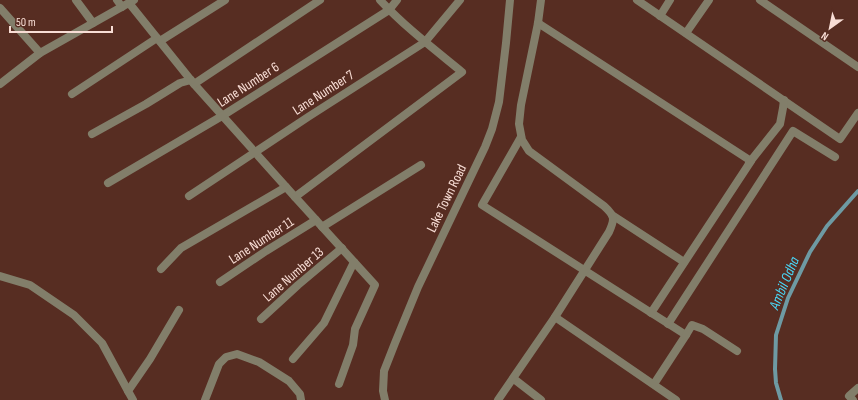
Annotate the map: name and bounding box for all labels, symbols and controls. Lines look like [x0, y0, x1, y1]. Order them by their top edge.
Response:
scale bar [10, 8, 112, 34]
north arrow [810, 8, 850, 48]
text: 50 m [16, 15, 36, 30]
text: N [819, 29, 831, 43]
street label: Lane Number 6 [214, 58, 282, 111]
street label: Lane Number 7 [289, 66, 357, 119]
street label: Lake Town Road [423, 161, 470, 235]
street label: Lane Number 11 [226, 213, 297, 268]
street label: Lane Number 13 [260, 243, 327, 305]
water label: Ambil Odha [764, 254, 804, 313]

